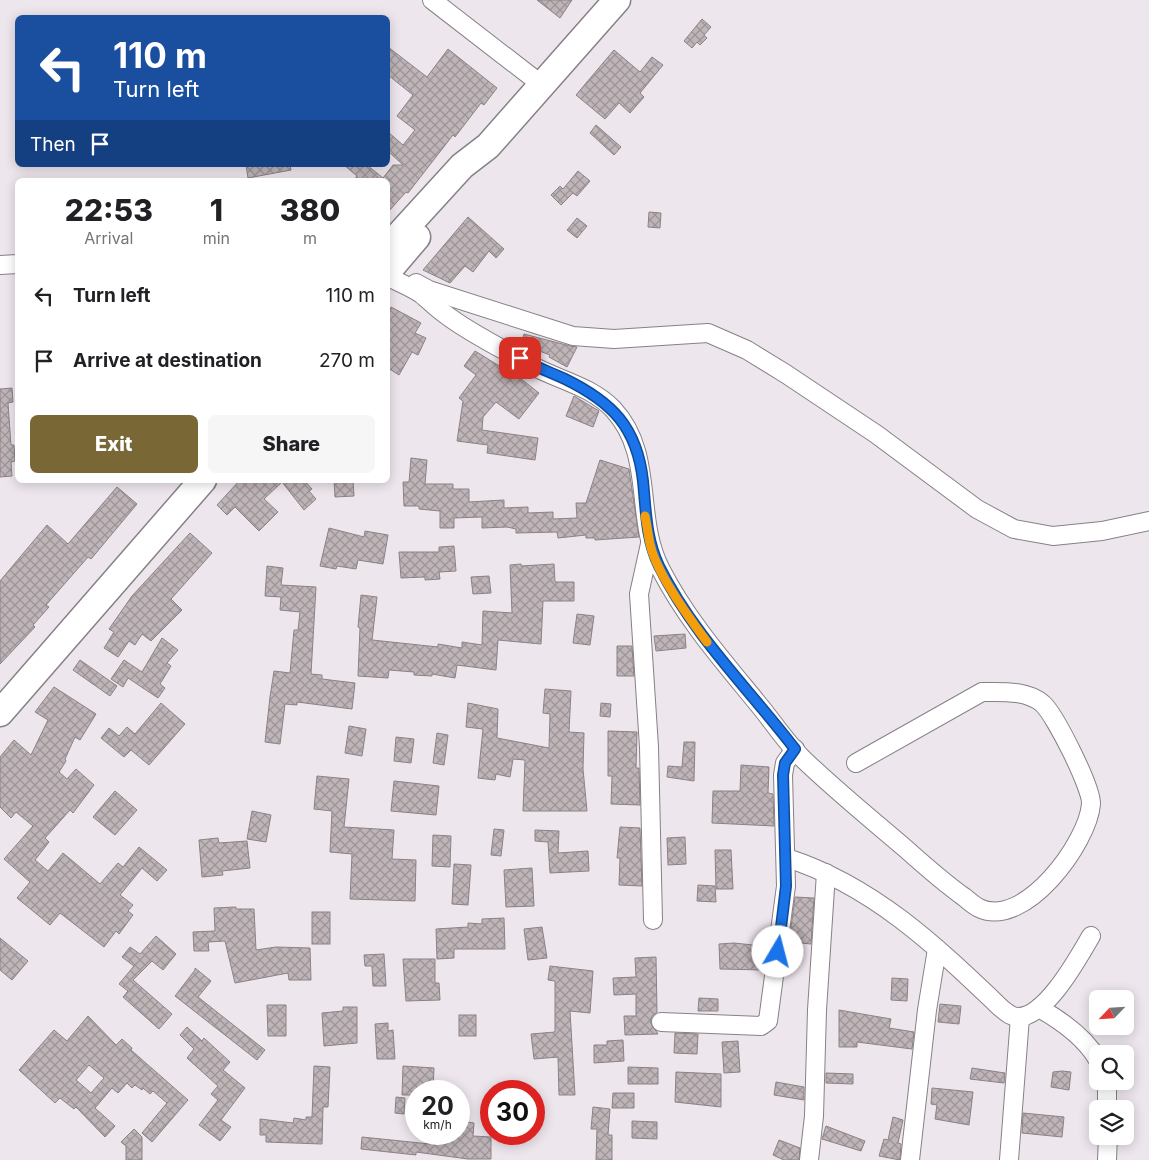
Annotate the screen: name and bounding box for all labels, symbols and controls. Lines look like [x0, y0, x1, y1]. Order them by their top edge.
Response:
text: 110 m [113, 34, 207, 76]
icon: left [30, 35, 95, 100]
text: Turn left [113, 76, 199, 102]
icon: arrive [86, 130, 114, 158]
text: Then [30, 133, 76, 156]
text: 22:53 [65, 192, 153, 228]
text: 1 [210, 192, 223, 228]
text: 380 [280, 192, 340, 228]
text: Arrival [84, 228, 133, 248]
text: min [203, 228, 230, 248]
text: m [303, 228, 317, 248]
icon: left [30, 282, 58, 310]
text: Turn left [73, 284, 151, 307]
text: 110 m [326, 284, 375, 307]
pin [499, 337, 541, 379]
icon: arrive [506, 344, 534, 372]
icon: arrive [30, 347, 58, 375]
text: Arrive at destination [73, 349, 262, 372]
text: 270 m [319, 349, 375, 372]
button: Exit [30, 415, 198, 473]
button: Share [208, 415, 375, 473]
position arrow [751, 925, 803, 977]
north arrow [1089, 990, 1134, 1035]
map controls [1089, 990, 1134, 1145]
button: search [1089, 1045, 1134, 1090]
speed limit sign: 30 [480, 1080, 545, 1145]
text: 20 [421, 1091, 454, 1121]
button: layers [1089, 1100, 1134, 1145]
text: km/h [423, 1117, 452, 1132]

